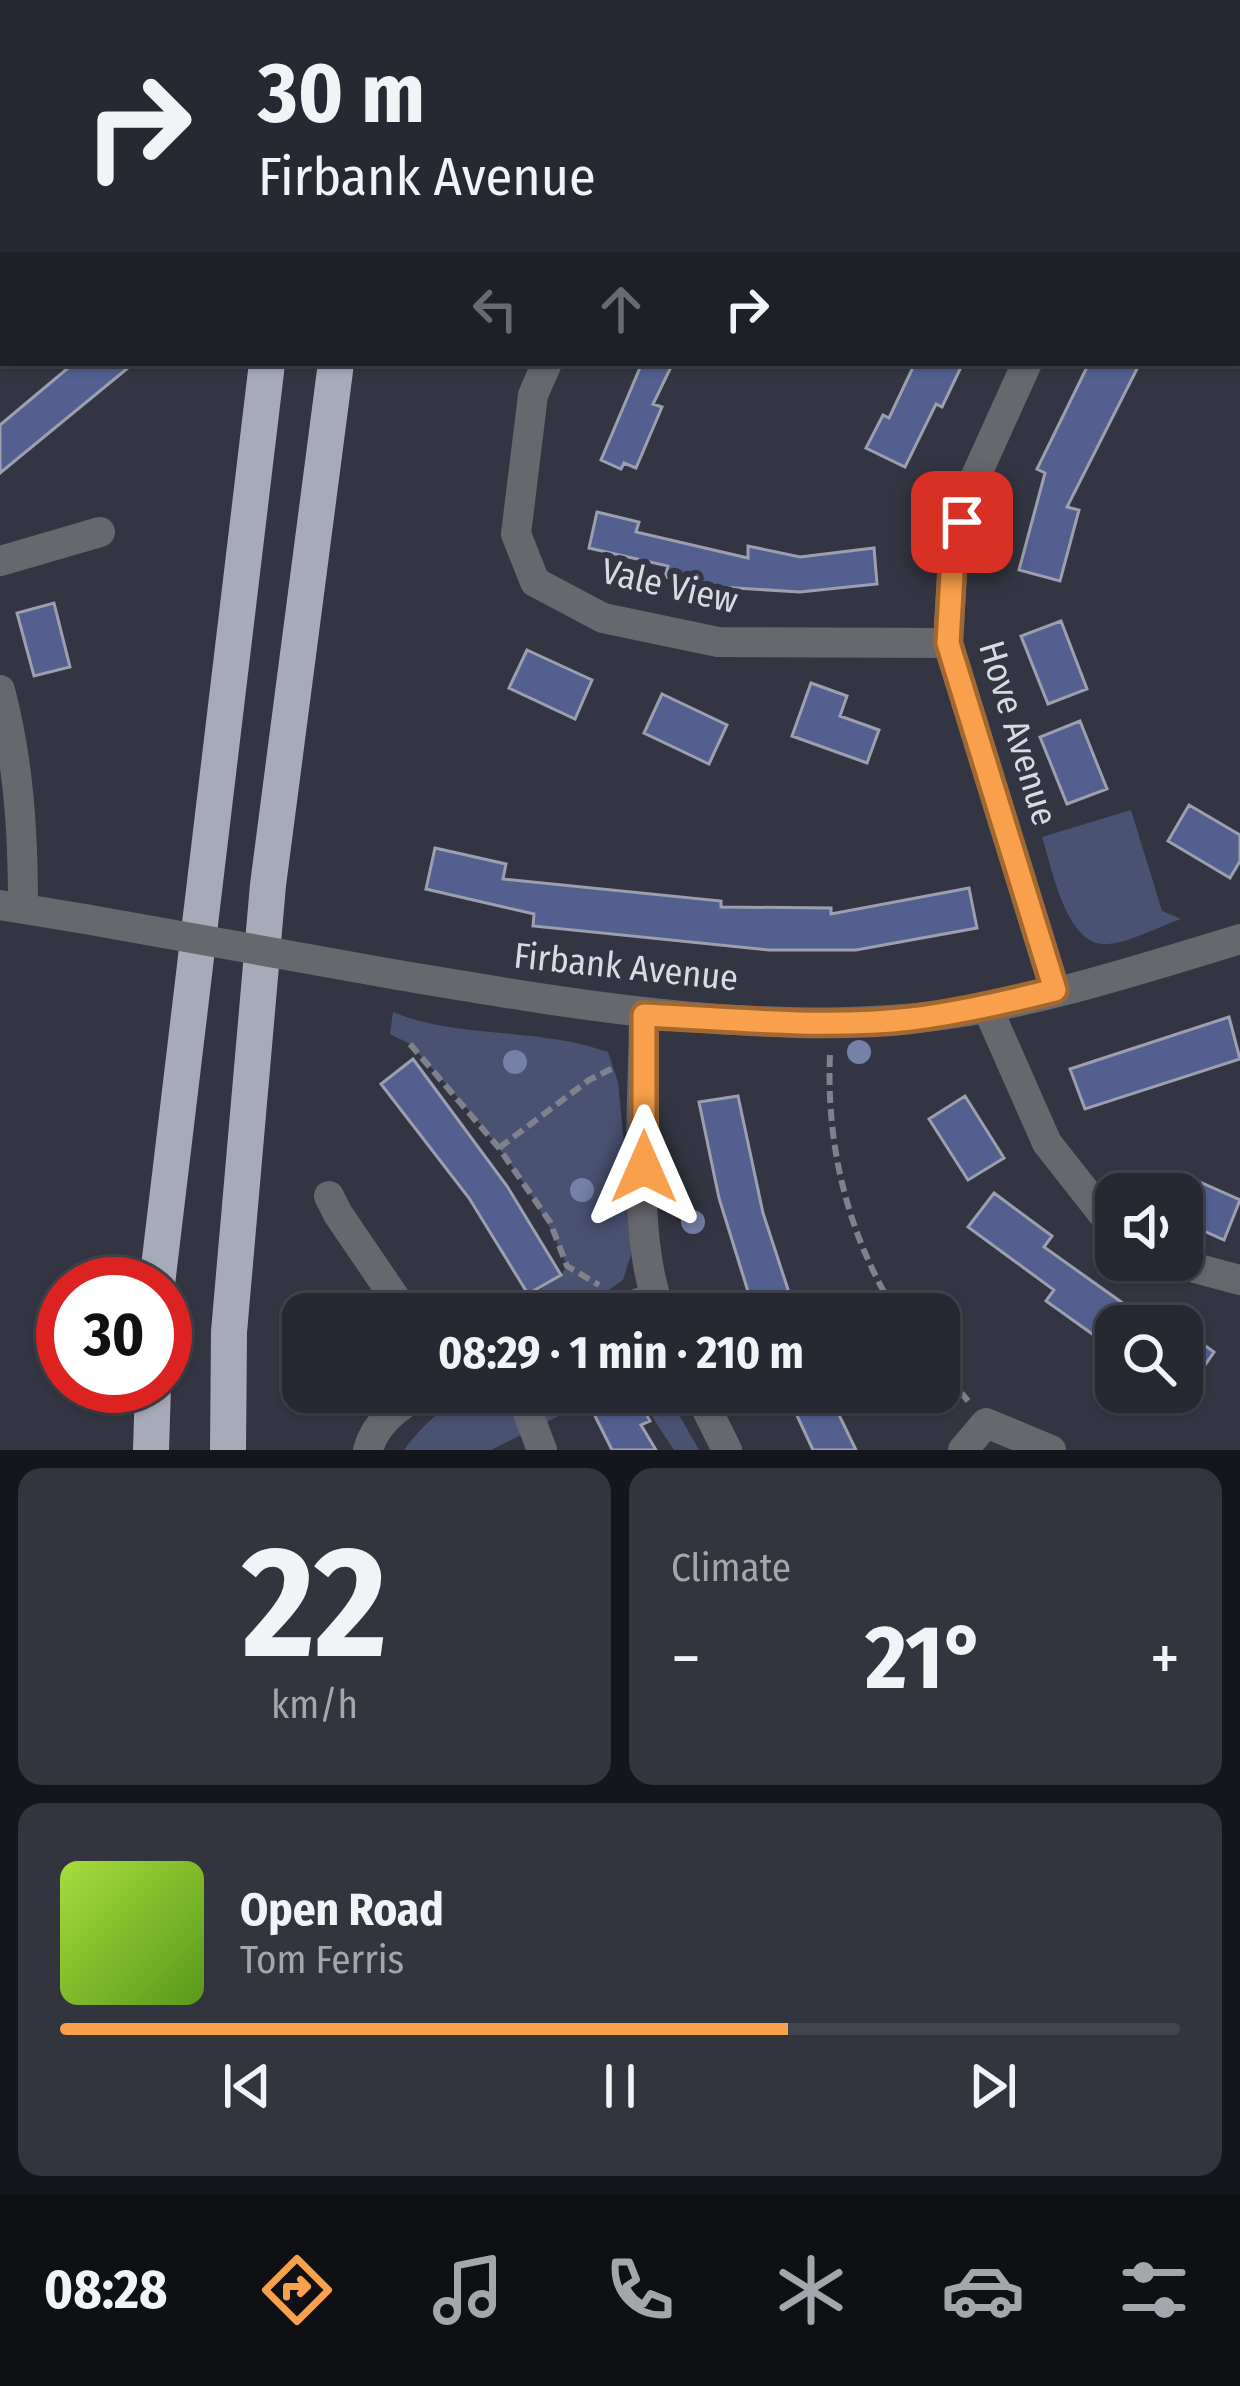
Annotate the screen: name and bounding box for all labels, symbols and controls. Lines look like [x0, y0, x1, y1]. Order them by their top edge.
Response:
text: 30 m [258, 43, 425, 144]
icon: right [60, 48, 216, 204]
text: Firbank Avenue [258, 145, 596, 209]
icon: left [462, 276, 528, 342]
icon: ahead [588, 276, 654, 342]
icon: right [714, 276, 780, 342]
pin [911, 471, 1013, 573]
icon: arrive [929, 489, 995, 555]
street label: Vale View [597, 549, 742, 623]
street label: Hove Avenue [969, 636, 1067, 831]
street label: Firbank Avenue [512, 933, 740, 1001]
position arrow [581, 1104, 707, 1230]
map controls [1095, 1173, 1203, 1413]
button: sound [1095, 1173, 1203, 1281]
speed limit sign: 30 [36, 1257, 192, 1413]
button: search [1095, 1305, 1203, 1413]
text: 08:29 · 1 min · 210 m [438, 1326, 804, 1380]
text: 22 [242, 1510, 387, 1697]
text: Climate [671, 1545, 791, 1591]
text: 21° [865, 1604, 986, 1712]
text: − [671, 1619, 701, 1698]
text: + [1150, 1619, 1180, 1698]
text: km/h [271, 1682, 358, 1728]
text: Open Road [240, 1883, 444, 1937]
text: Tom Ferris [240, 1937, 404, 1983]
icon: previous [214, 2053, 280, 2119]
icon: pause [587, 2053, 653, 2119]
icon: next [960, 2053, 1026, 2119]
icon: directions [255, 2248, 339, 2332]
icon: music [426, 2248, 510, 2332]
icon: phone [598, 2248, 682, 2332]
icon: climate [769, 2248, 853, 2332]
icon: car [941, 2248, 1025, 2332]
icon: filters [1112, 2248, 1196, 2332]
text: 08:28 [44, 2258, 168, 2322]

